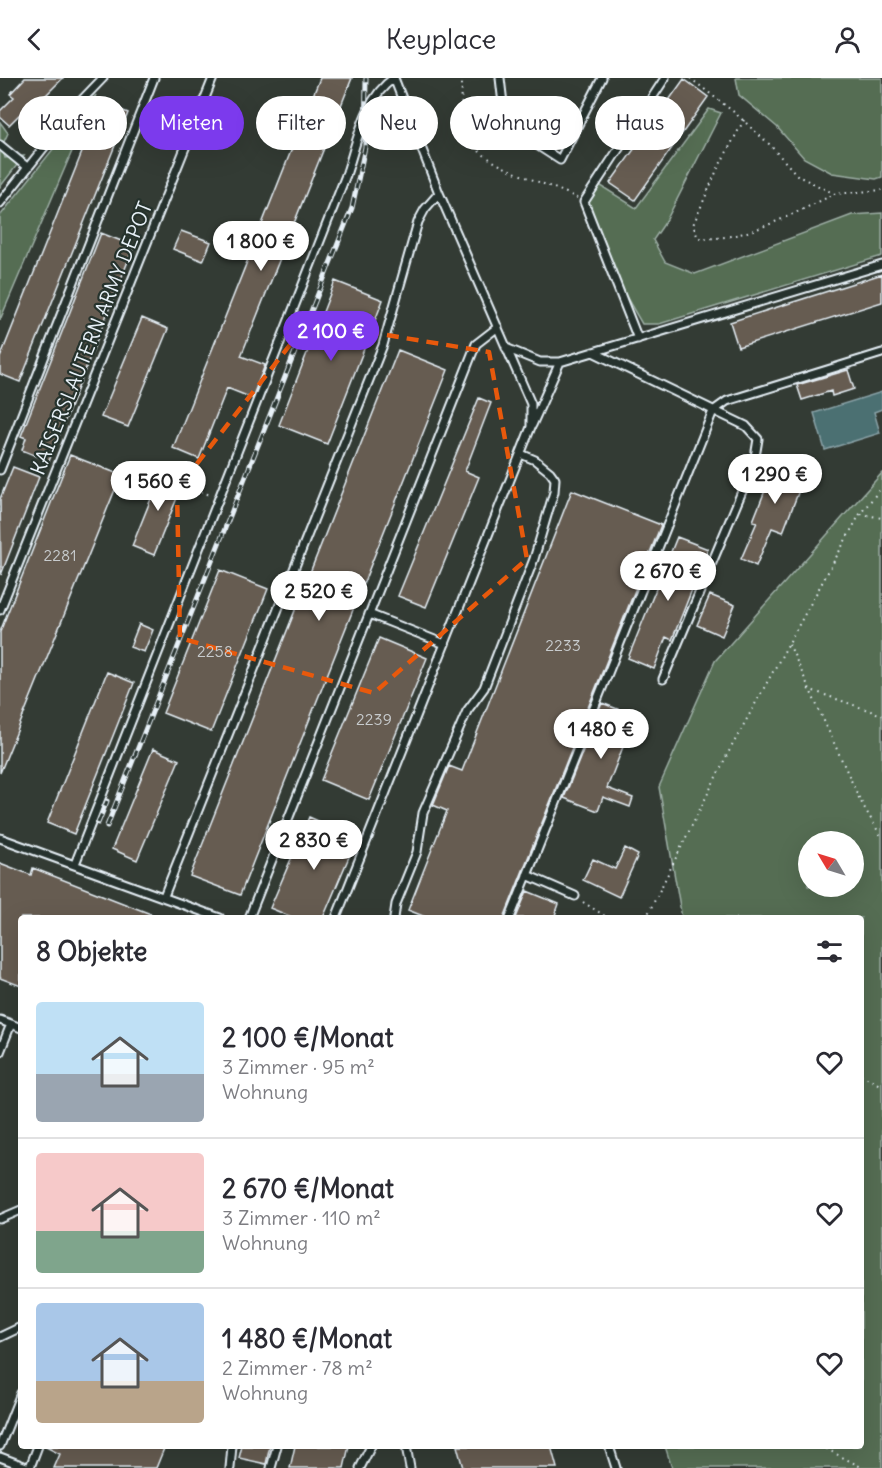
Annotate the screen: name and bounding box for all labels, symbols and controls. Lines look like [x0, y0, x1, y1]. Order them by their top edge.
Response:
text: Keyplace [386, 22, 496, 56]
icon: back [18, 23, 51, 56]
icon: person [831, 23, 864, 56]
chip: Kaufen [18, 96, 127, 150]
chip: Mieten [139, 96, 244, 150]
chip: Filter [256, 96, 346, 150]
chip: Neu [358, 96, 438, 150]
chip: Wohnung [450, 96, 583, 150]
chip: Haus [595, 96, 685, 150]
street label: KAISERSLAUTERN ARMY DEPOT [25, 198, 157, 478]
pin: 1 800 € [206, 221, 316, 272]
text: 1 800 € [227, 228, 295, 253]
pin: 2 100 € [276, 311, 386, 362]
text: 2 100 € [297, 318, 365, 343]
pin: 1 290 € [720, 454, 830, 505]
pin: 1 560 € [103, 461, 213, 512]
text: 1 290 € [742, 461, 808, 486]
text: 1 560 € [125, 468, 191, 493]
house number: 2281 [43, 545, 77, 565]
pin: 2 670 € [613, 551, 723, 602]
text: 2 670 € [634, 558, 702, 583]
pin: 2 520 € [264, 571, 374, 622]
text: 2 520 € [285, 578, 353, 603]
house number: 2233 [545, 635, 581, 655]
house number: 2258 [197, 641, 233, 661]
house number: 2239 [356, 709, 392, 729]
pin: 1 480 € [546, 709, 656, 760]
text: 1 480 € [568, 716, 634, 741]
pin: 2 830 € [259, 820, 369, 871]
text: 2 830 € [279, 827, 349, 852]
north arrow [798, 831, 864, 897]
map controls [798, 831, 864, 897]
text: 8 Objekte [36, 935, 147, 968]
icon: filters [813, 935, 846, 968]
text: 2 100 €/Monat [222, 1021, 393, 1054]
icon: home [84, 1026, 156, 1098]
icon: heart [813, 1046, 846, 1079]
text: 3 Zimmer · 95 m² [222, 1054, 375, 1079]
text: Wohnung [222, 1079, 308, 1104]
text: 2 670 €/Monat [222, 1172, 394, 1205]
icon: home [84, 1177, 156, 1249]
icon: heart [813, 1197, 846, 1230]
text: 3 Zimmer · 110 m² [222, 1205, 381, 1230]
text: Wohnung [222, 1230, 308, 1255]
text: 1 480 €/Monat [222, 1322, 392, 1355]
icon: home [84, 1327, 156, 1399]
icon: heart [813, 1347, 846, 1380]
text: 2 Zimmer · 78 m² [222, 1355, 373, 1380]
text: Wohnung [222, 1380, 308, 1405]

